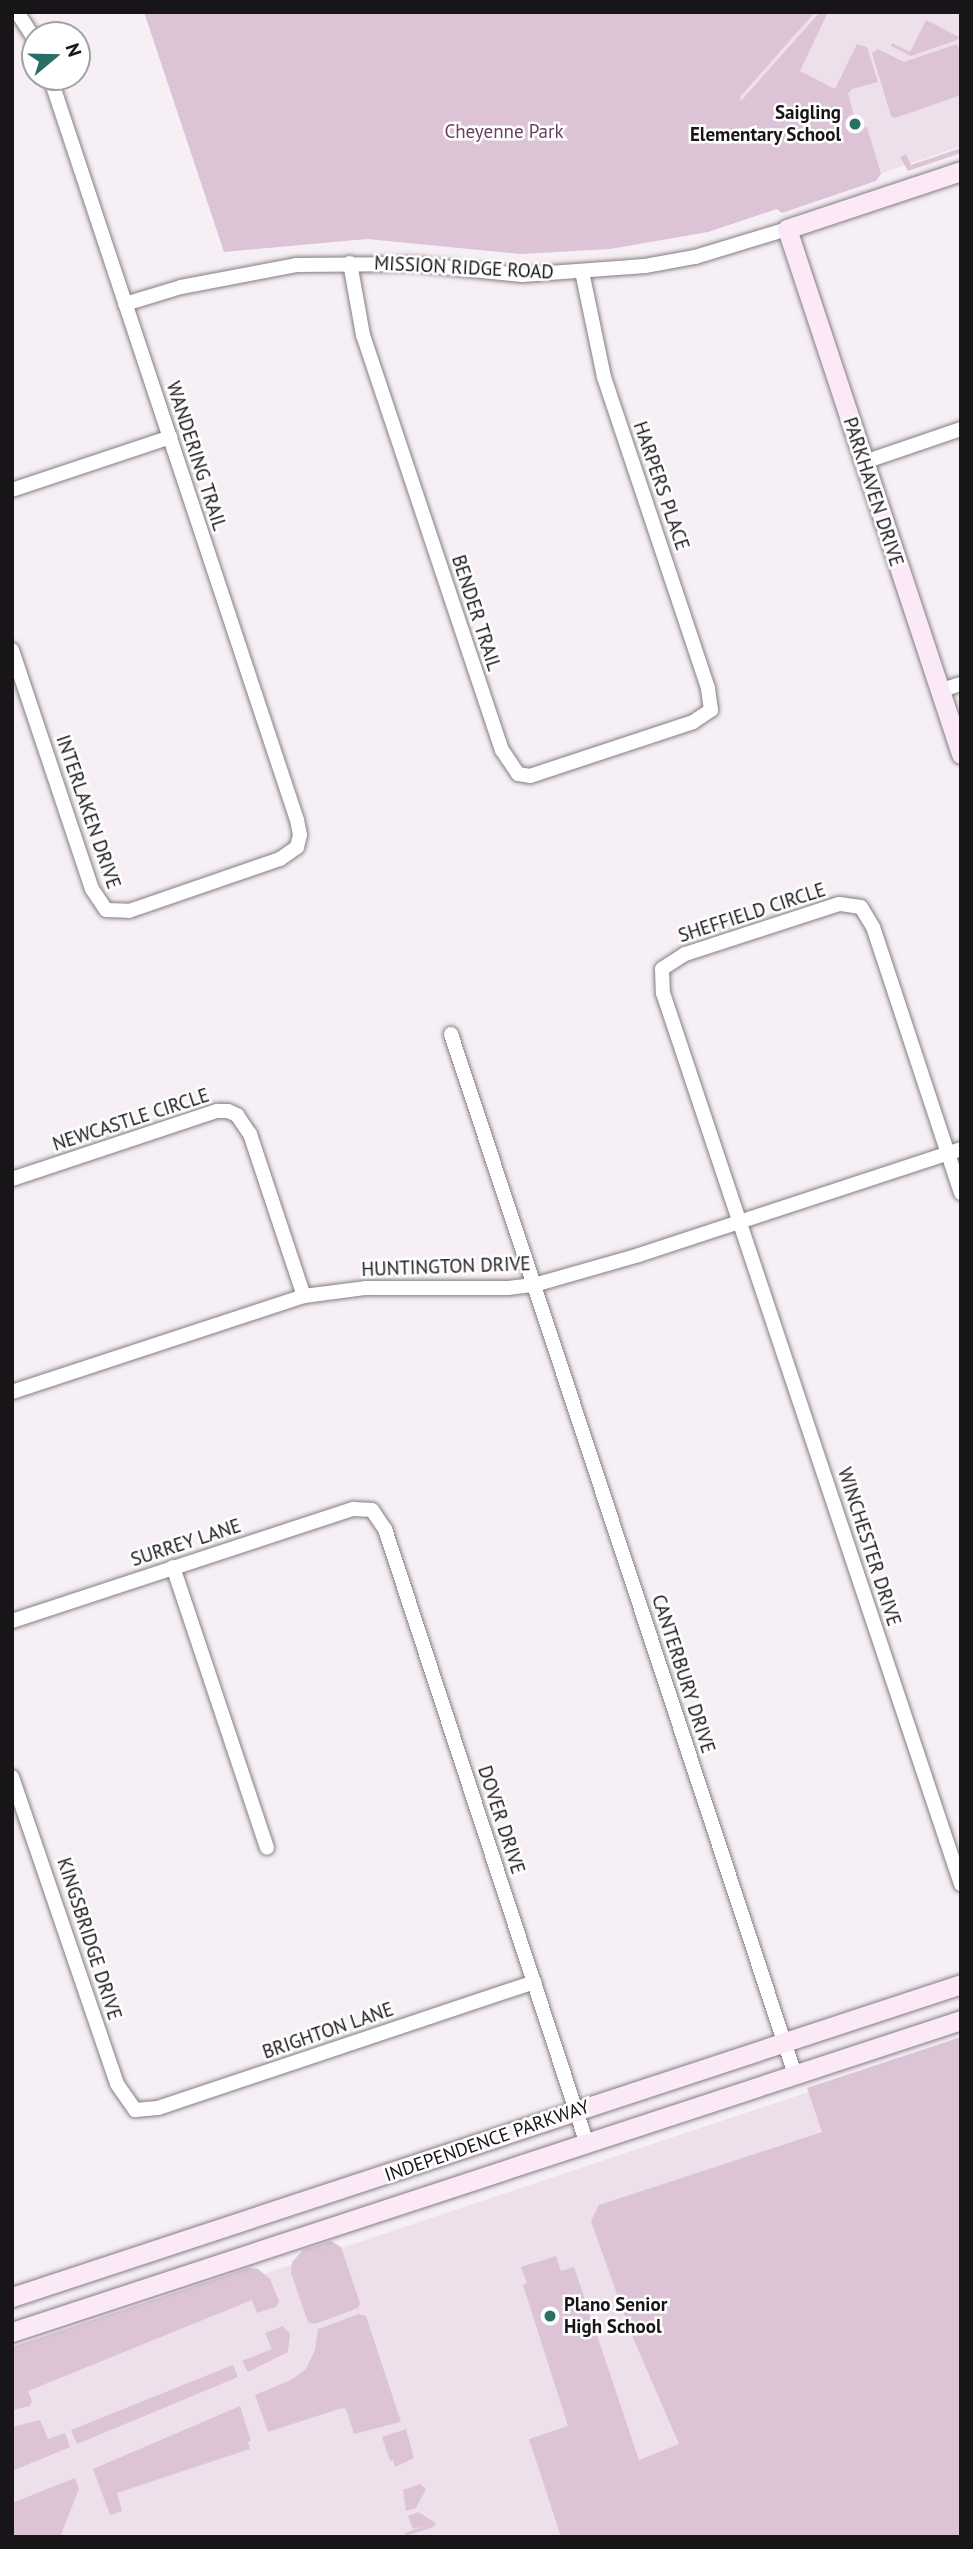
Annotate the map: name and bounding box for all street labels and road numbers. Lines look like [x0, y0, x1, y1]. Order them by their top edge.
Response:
street label: MISSION RIDGE ROAD [374, 252, 554, 284]
street label: WANDERING TRAIL [161, 378, 231, 534]
street label: PARKHAVEN DRIVE [838, 415, 908, 569]
street label: HARPERS PLACE [628, 419, 694, 553]
street label: BENDER TRAIL [446, 552, 506, 674]
street label: INTERLAKEN DRIVE [51, 732, 125, 892]
street label: SHEFFIELD CIRCLE [676, 878, 828, 948]
street label: NEWCASTLE CIRCLE [50, 1084, 212, 1156]
street label: HUNTINGTON DRIVE [361, 1253, 531, 1281]
street label: WINCHESTER DRIVE [833, 1465, 905, 1629]
street label: SURREY LANE [128, 1514, 244, 1572]
street label: CANTERBURY DRIVE [647, 1592, 719, 1756]
street label: DOVER DRIVE [473, 1763, 529, 1877]
street label: KINGSBRIDGE DRIVE [52, 1855, 126, 2023]
street label: BRIGHTON LANE [260, 1998, 396, 2064]
street label: INDEPENDENCE PARKWAY [382, 2095, 592, 2187]

